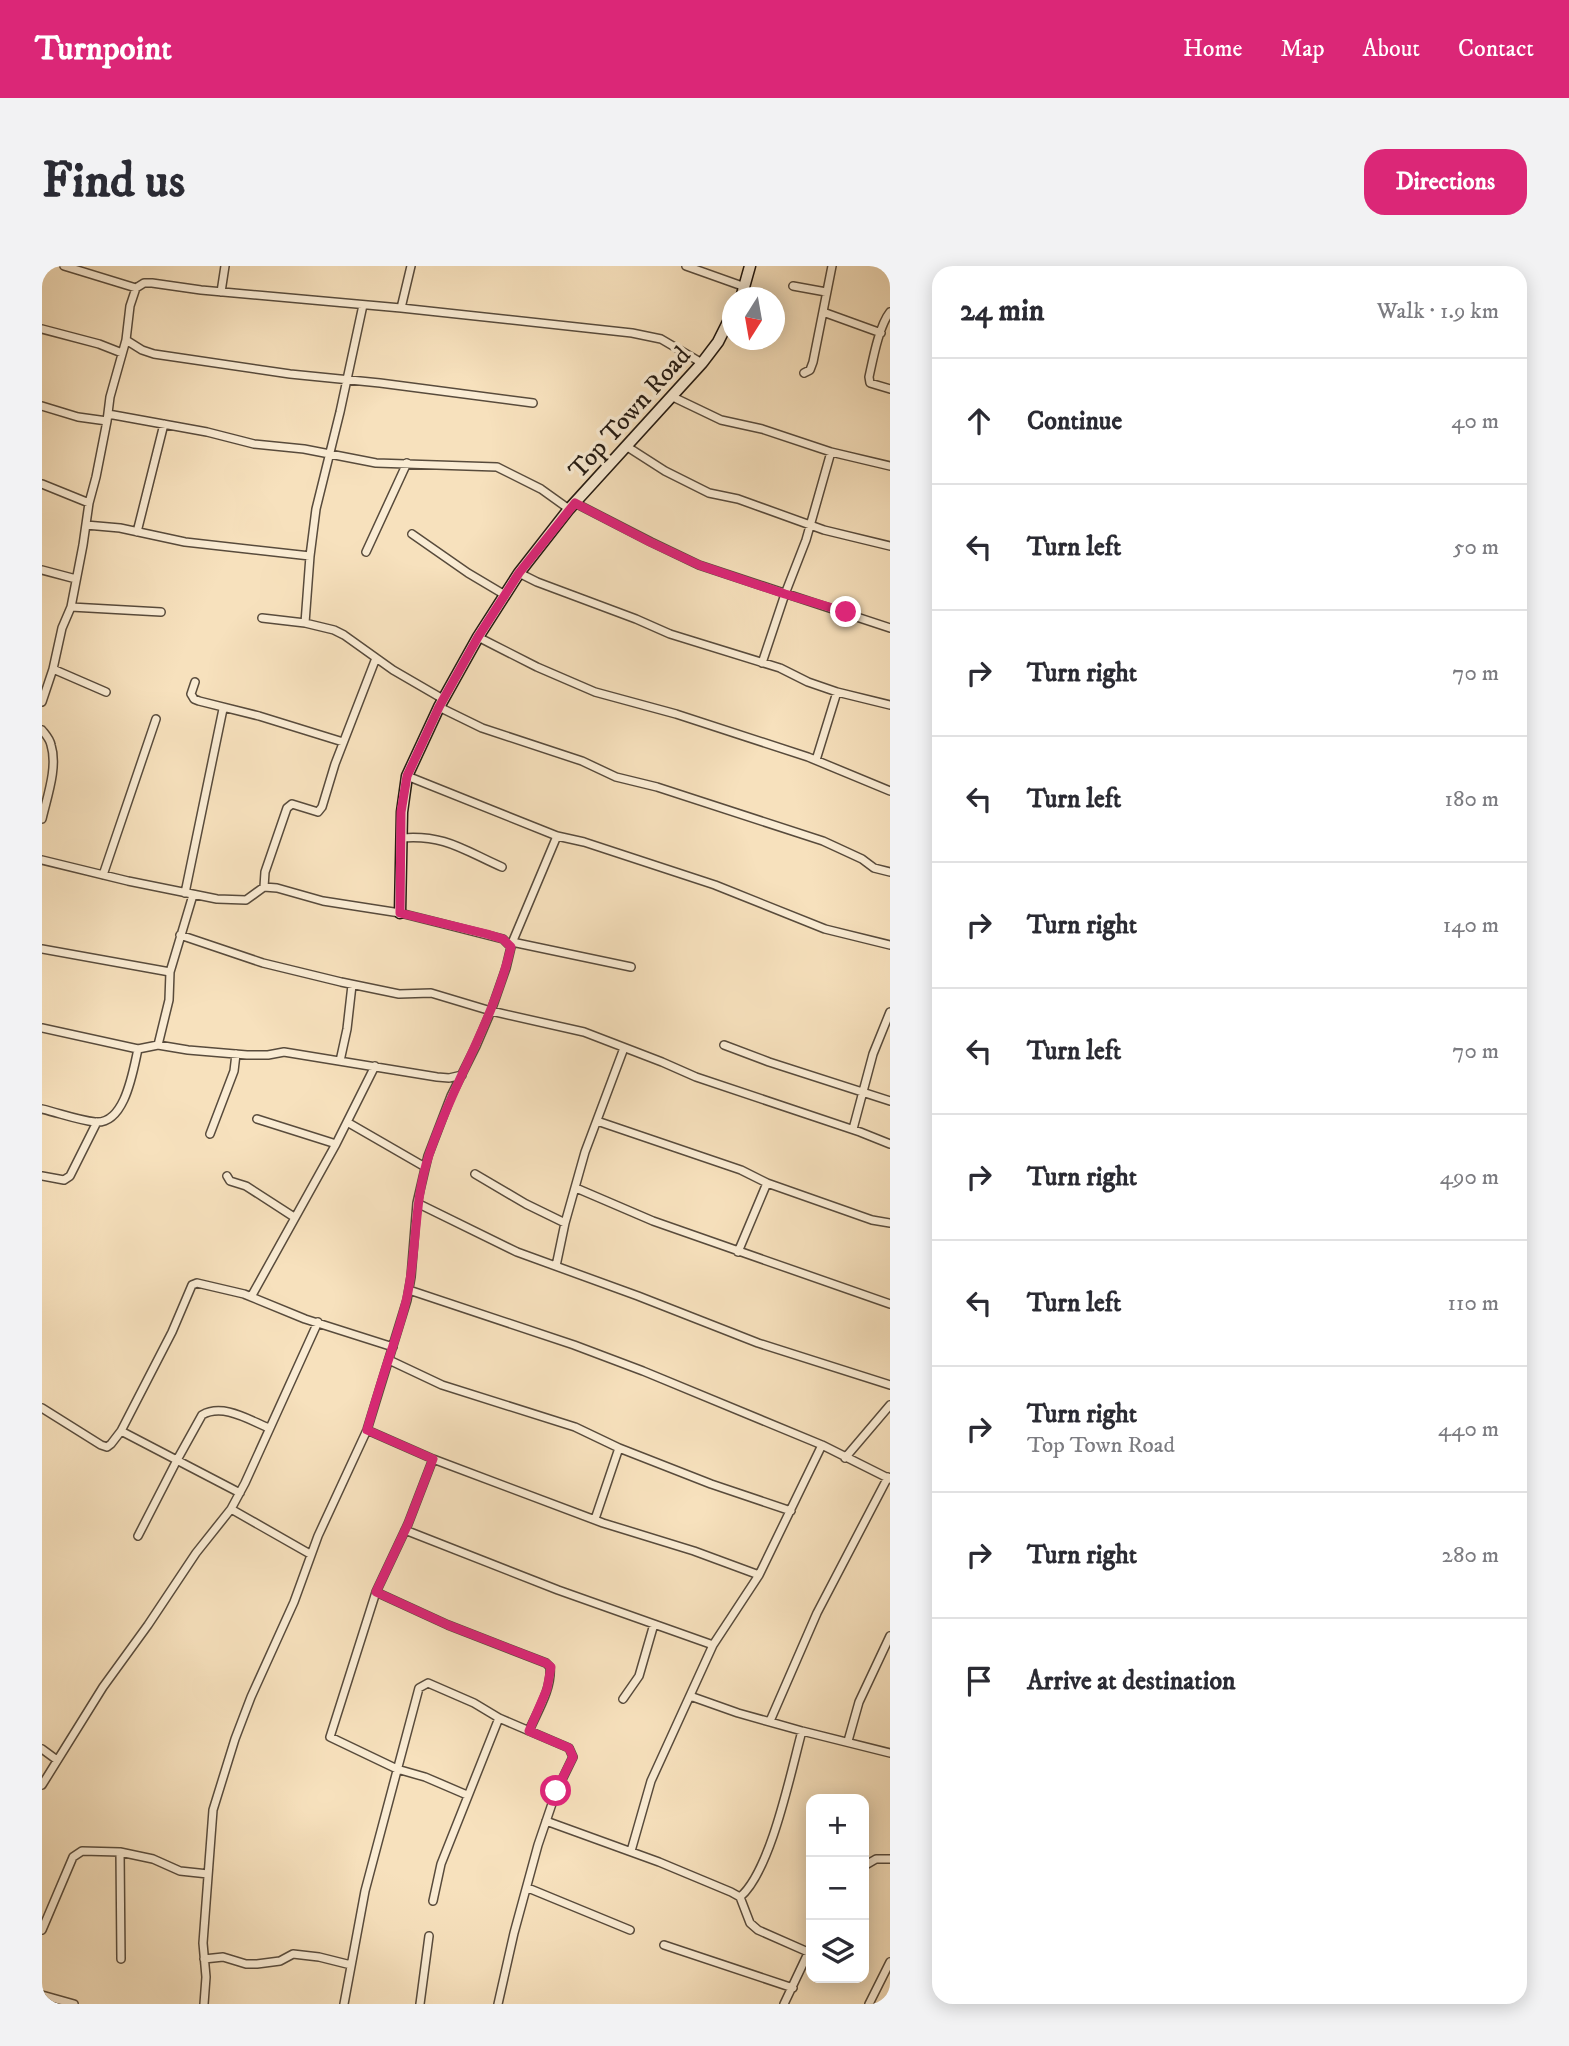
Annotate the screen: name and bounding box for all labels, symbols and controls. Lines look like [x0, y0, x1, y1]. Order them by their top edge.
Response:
text: Turnpoint [35, 29, 172, 70]
text: Home [1183, 34, 1242, 64]
text: Map [1280, 34, 1325, 64]
text: About [1363, 34, 1420, 64]
text: Contact [1458, 34, 1534, 64]
button: Directions [1364, 149, 1527, 215]
text: Find us [42, 151, 185, 213]
north arrow [722, 287, 785, 350]
text: 24 min [960, 293, 1044, 330]
text: Walk · 1.9 km [1377, 297, 1499, 326]
street label: Top Town Road [562, 340, 698, 486]
icon: ahead [960, 402, 998, 440]
text: Continue [1027, 405, 1122, 438]
text: 40 m [1451, 407, 1499, 436]
icon: left [960, 528, 998, 566]
text: Turn left [1027, 531, 1121, 564]
text: 50 m [1453, 533, 1499, 562]
route end [830, 596, 861, 627]
icon: right [960, 654, 998, 692]
text: Turn right [1027, 657, 1137, 690]
text: 70 m [1452, 659, 1499, 688]
icon: left [960, 780, 998, 818]
text: Turn left [1027, 783, 1121, 816]
text: 180 m [1444, 785, 1499, 814]
icon: right [960, 906, 998, 944]
text: Turn right [1027, 909, 1137, 942]
text: 140 m [1443, 911, 1499, 940]
icon: left [960, 1032, 998, 1070]
text: Turn left [1027, 1035, 1121, 1068]
text: 70 m [1452, 1037, 1499, 1066]
icon: right [960, 1158, 998, 1196]
text: Turn right [1027, 1161, 1137, 1194]
text: 490 m [1440, 1163, 1499, 1192]
icon: left [960, 1284, 998, 1322]
text: Turn left [1027, 1287, 1121, 1320]
text: 110 m [1448, 1289, 1499, 1318]
text: Turn right [1027, 1398, 1137, 1431]
icon: right [960, 1410, 998, 1448]
text: 440 m [1438, 1415, 1499, 1444]
text: Top Town Road [1027, 1431, 1175, 1460]
icon: right [960, 1536, 998, 1574]
text: Turn right [1027, 1539, 1137, 1572]
text: 280 m [1442, 1541, 1499, 1570]
icon: arrive [960, 1662, 998, 1700]
text: Arrive at destination [1027, 1665, 1236, 1698]
route start [540, 1775, 571, 1806]
map controls [806, 1794, 869, 1983]
button: + [806, 1794, 869, 1857]
button: − [806, 1857, 869, 1920]
button: layers [806, 1920, 869, 1983]

